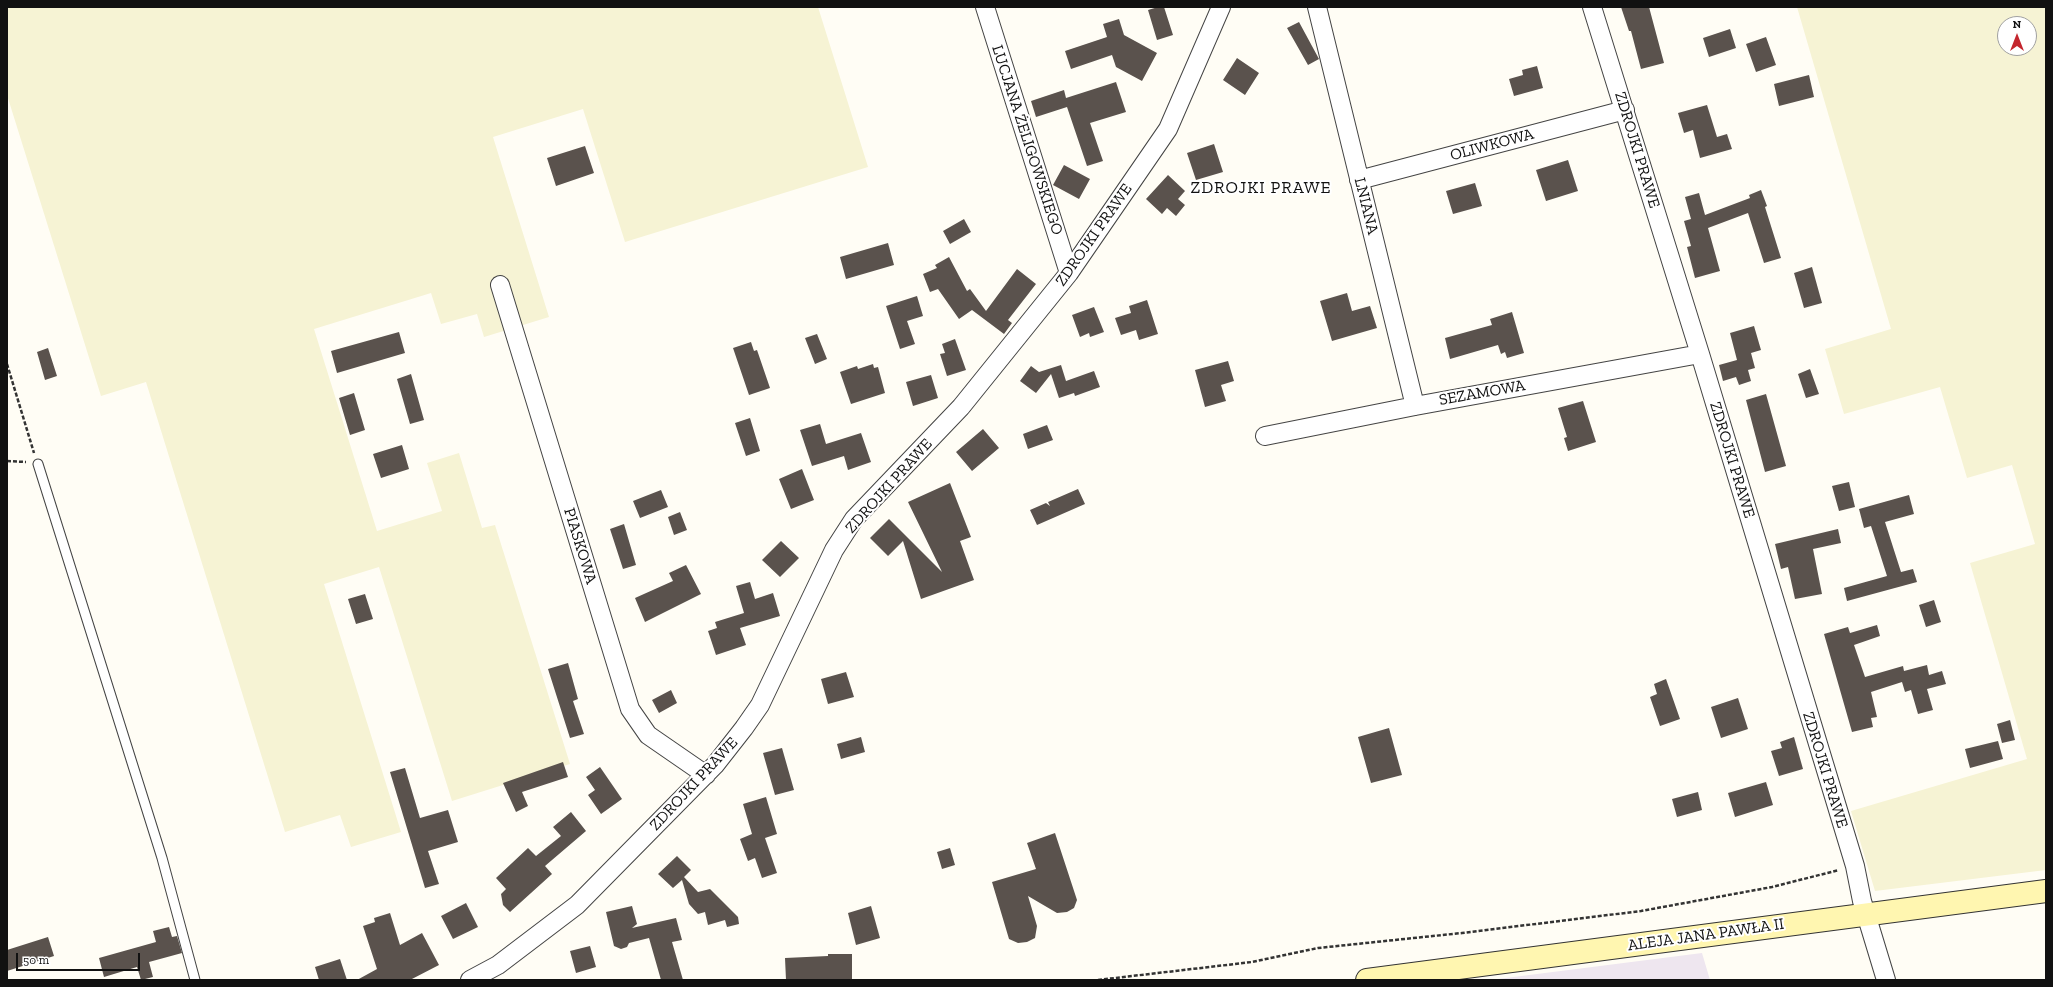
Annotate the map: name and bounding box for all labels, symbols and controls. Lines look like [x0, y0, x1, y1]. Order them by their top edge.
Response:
north arrow [1997, 16, 2037, 56]
text: N [2013, 18, 2021, 31]
street label: LUCJANA ŻELIGOWSKIEGO [987, 43, 1067, 237]
street label: ZDROJKI PRAWE [1610, 90, 1664, 210]
street label: OLIWKOWA [1448, 125, 1536, 165]
street label: LNIANA [1350, 176, 1382, 236]
district label: ZDROJKI PRAWE [1190, 178, 1332, 198]
street label: ZDROJKI PRAWE [1052, 180, 1136, 290]
street label: SEZAMOWA [1437, 376, 1527, 410]
street label: ZDROJKI PRAWE [1705, 400, 1759, 520]
street label: ZDROJKI PRAWE [842, 435, 936, 537]
street label: PIASKOWA [559, 506, 601, 586]
street label: ZDROJKI PRAWE [1798, 710, 1852, 830]
street label: ZDROJKI PRAWE [646, 733, 742, 835]
street label: ALEJA JANA PAWŁA II [1627, 915, 1785, 955]
scale bar [18, 945, 142, 971]
text: 50 m [23, 953, 49, 967]

